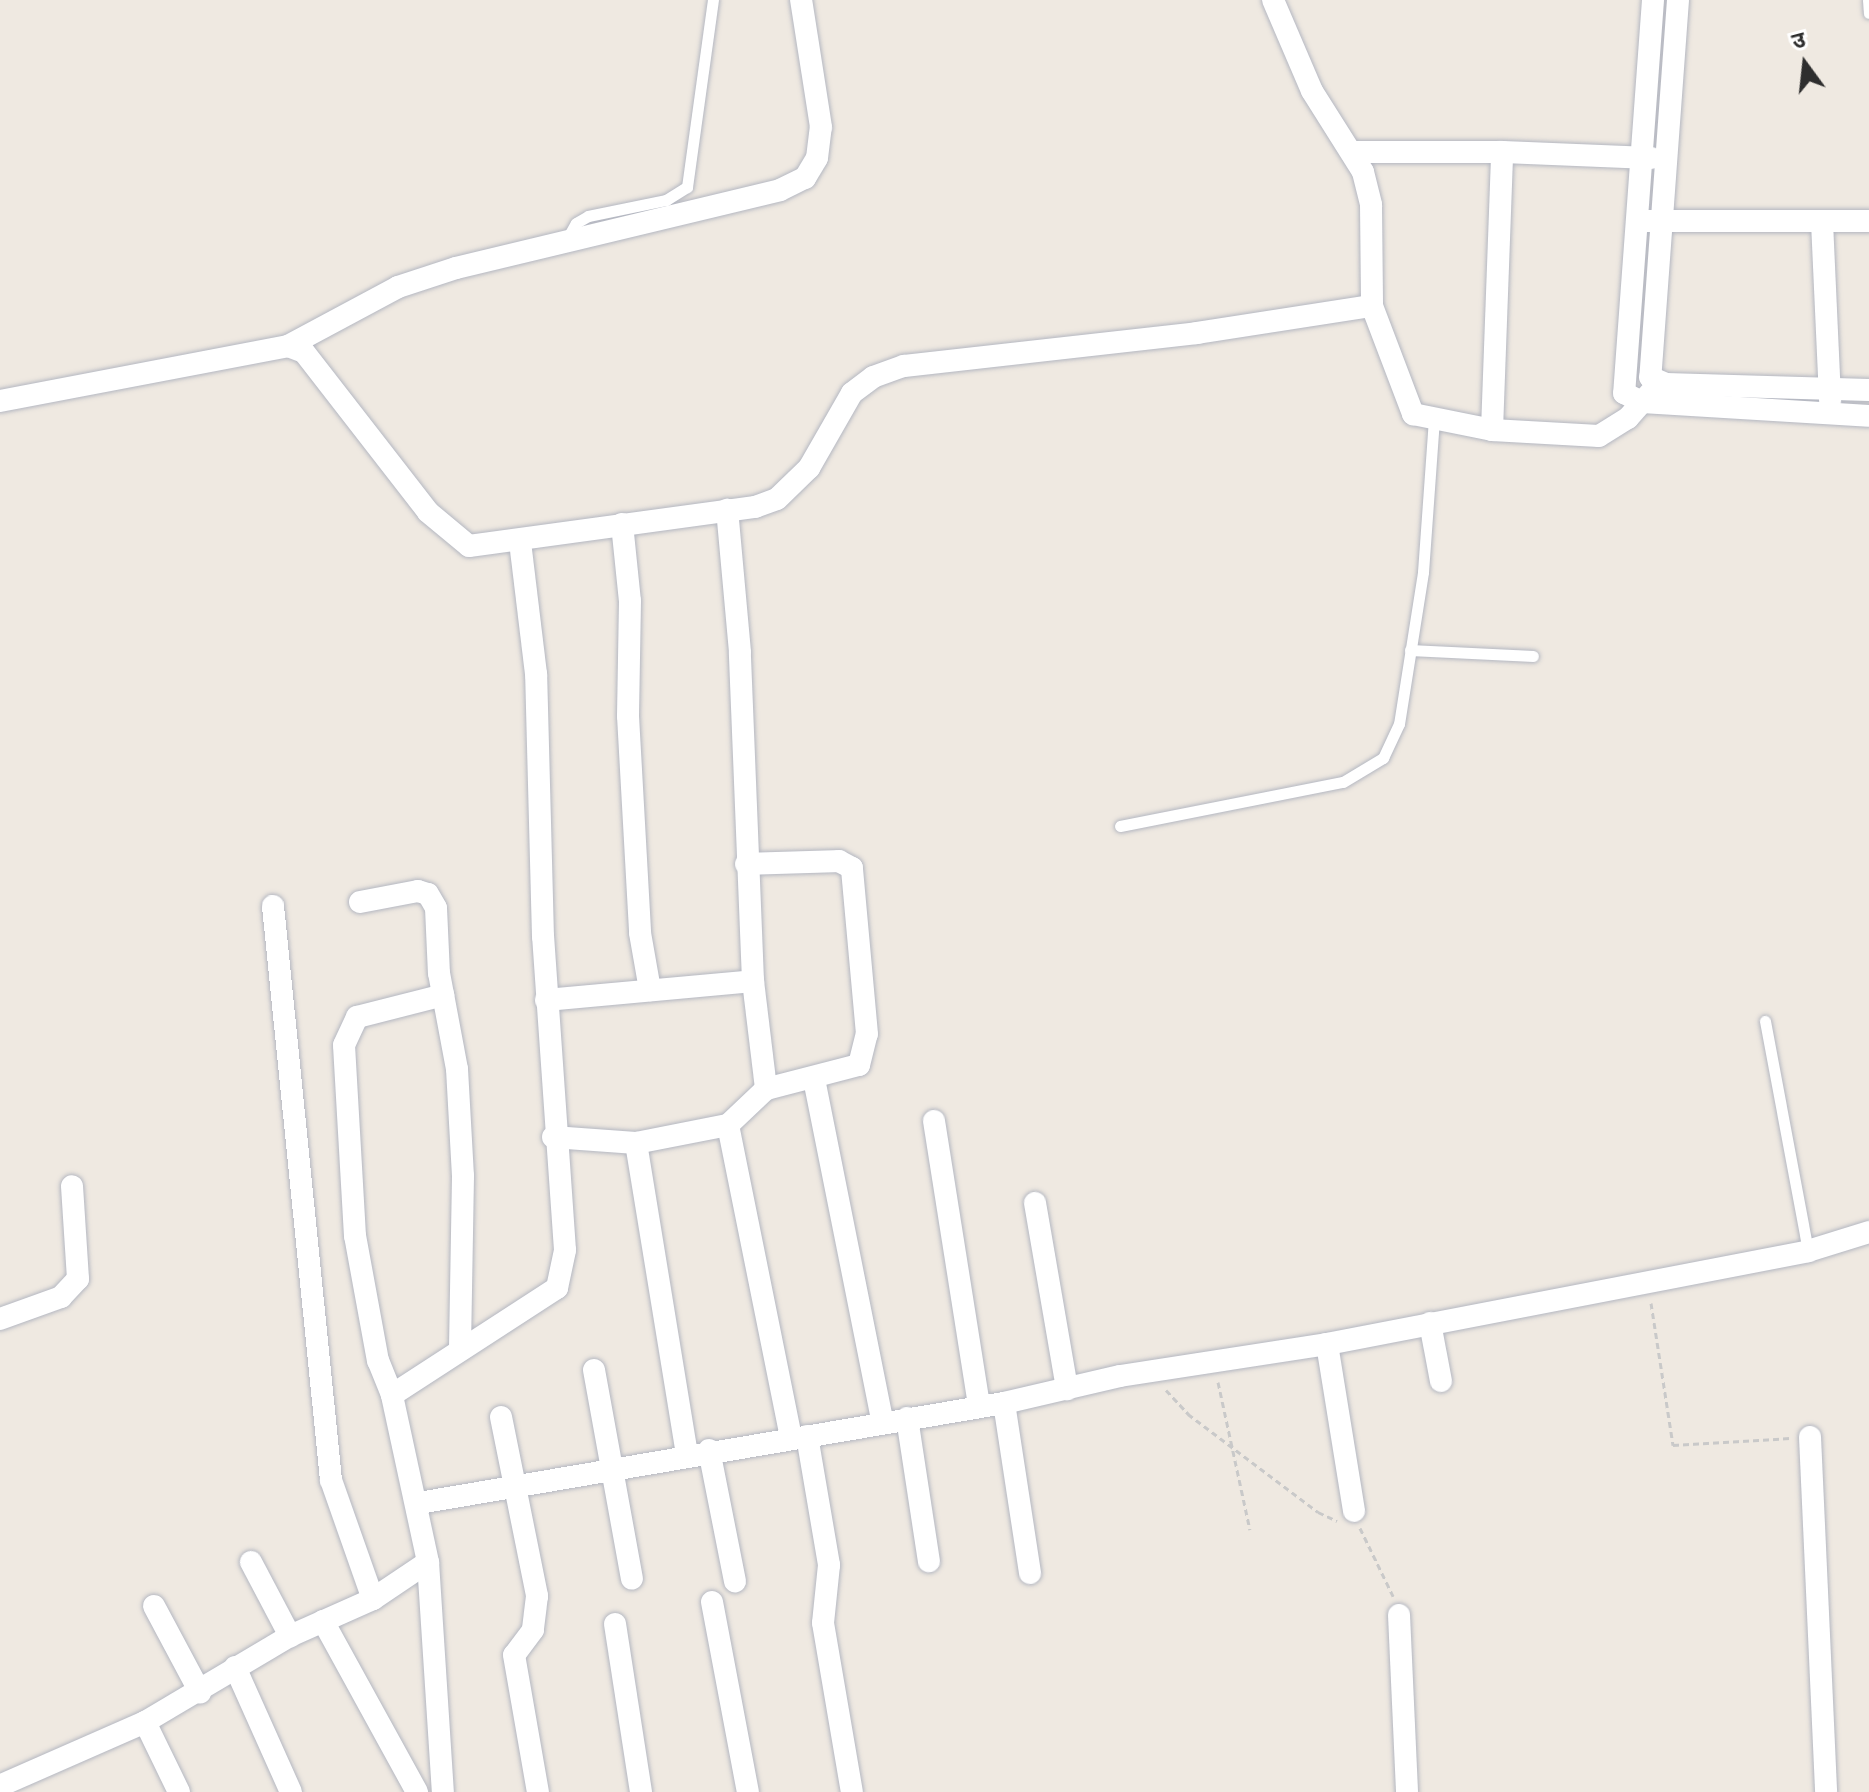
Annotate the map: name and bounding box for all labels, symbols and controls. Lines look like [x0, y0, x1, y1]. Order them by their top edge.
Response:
north arrow [1765, 24, 1845, 104]
text: उ [1789, 27, 1808, 54]

